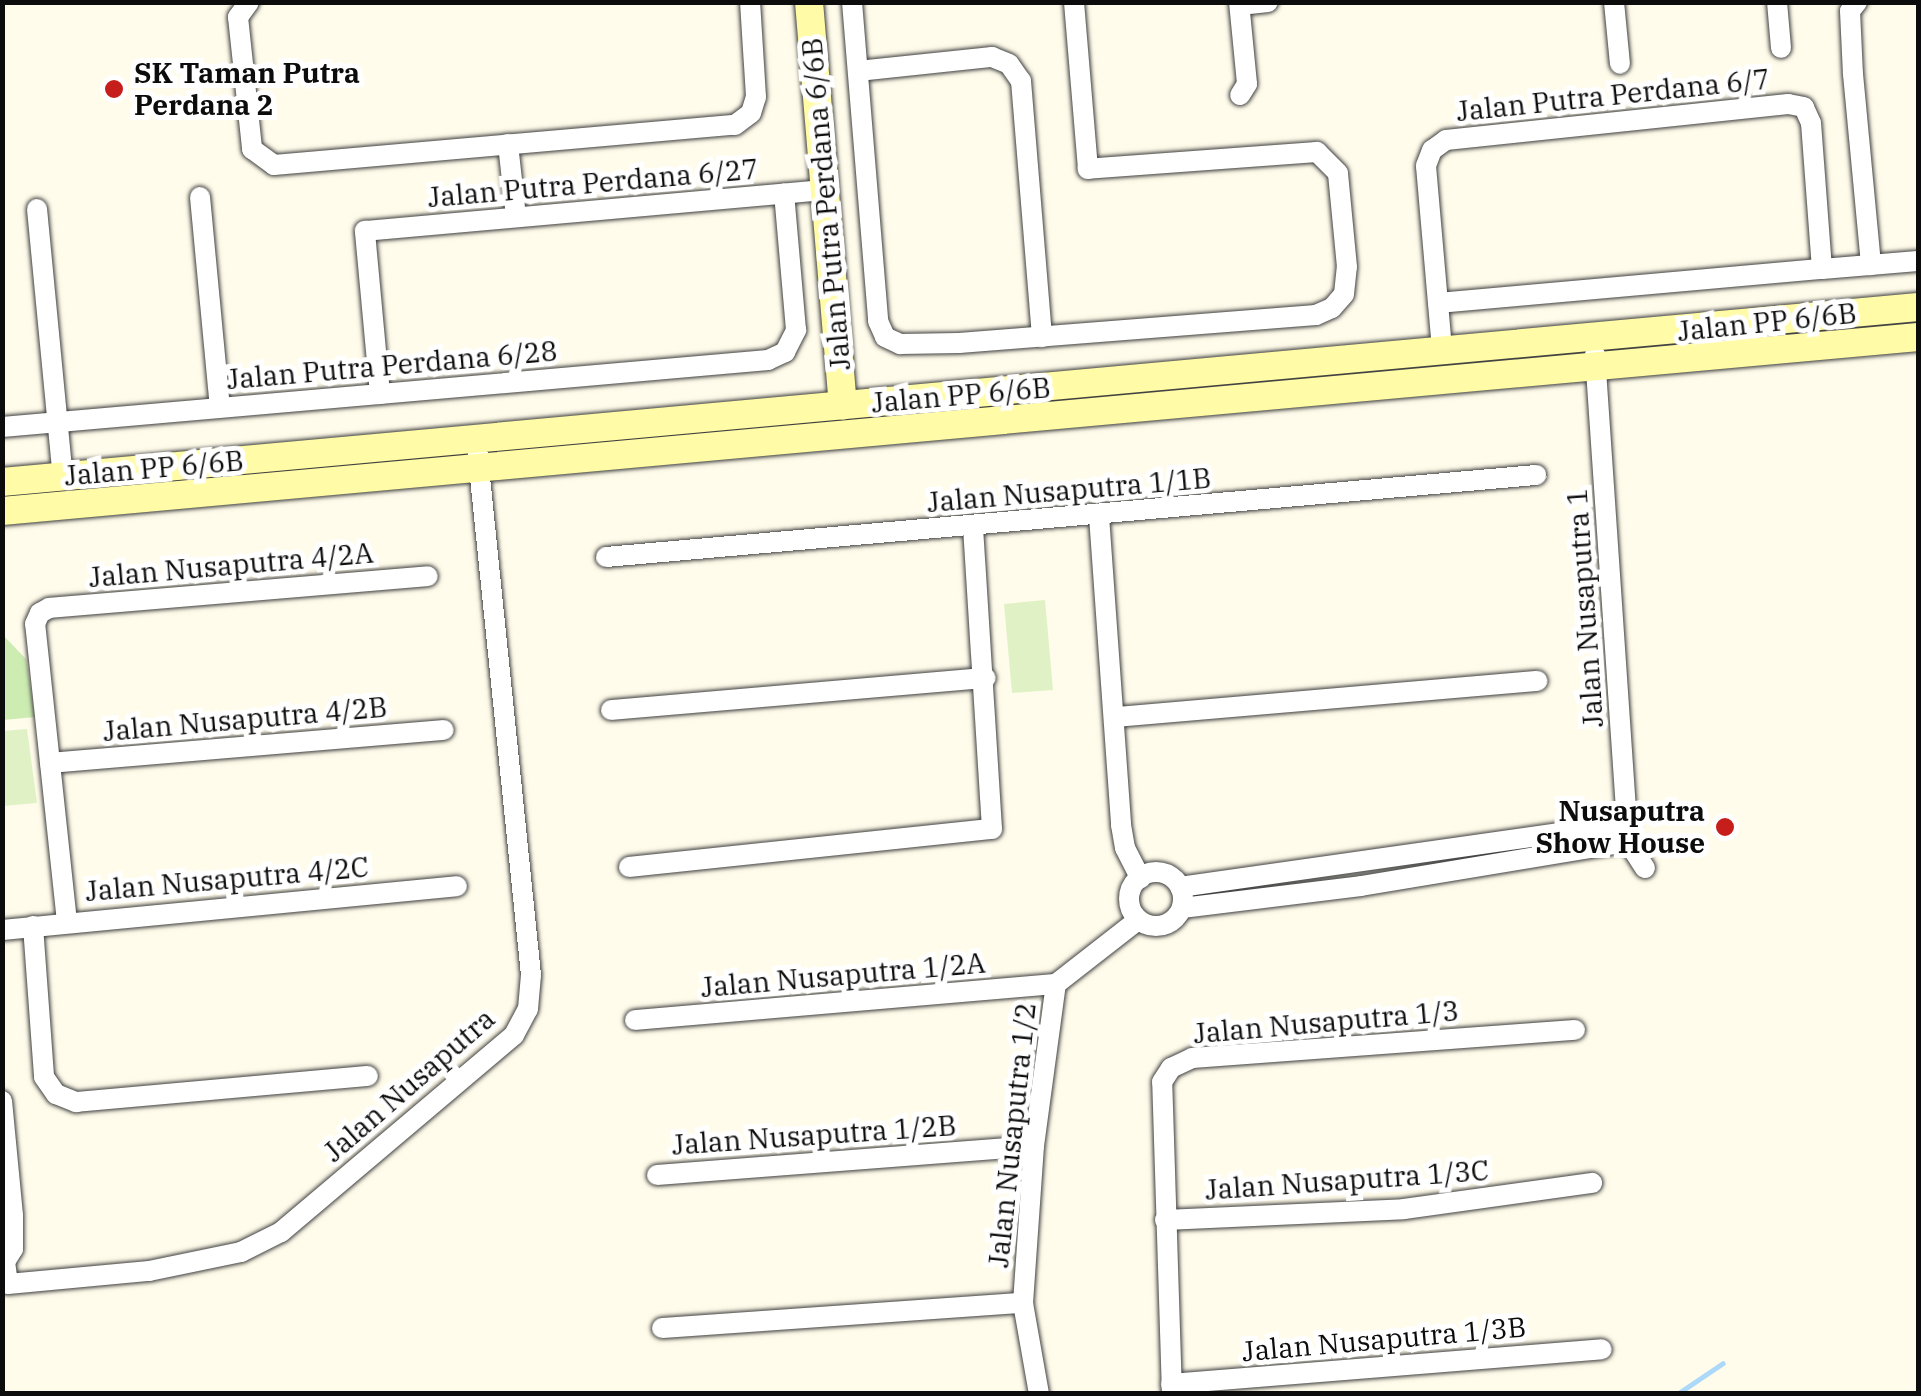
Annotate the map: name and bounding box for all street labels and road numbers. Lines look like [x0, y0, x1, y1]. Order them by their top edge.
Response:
street label: Jalan Putra Perdana 6/6B [795, 36, 857, 372]
street label: Jalan Putra Perdana 6/7 [1455, 62, 1771, 128]
street label: Jalan Putra Perdana 6/27 [426, 152, 760, 214]
street label: Jalan PP 6/6B [1676, 296, 1858, 348]
street label: Jalan Putra Perdana 6/28 [225, 334, 559, 396]
street label: Jalan PP 6/6B [870, 370, 1052, 420]
street label: Jalan PP 6/6B [63, 443, 245, 493]
street label: Jalan Nusaputra 1/1B [925, 461, 1213, 519]
street label: Jalan Nusaputra 1 [1560, 487, 1610, 729]
street label: Jalan Nusaputra 4/2A [87, 536, 375, 594]
street label: Jalan Nusaputra 4/2B [101, 690, 389, 748]
street label: Jalan Nusaputra 4/2C [84, 850, 370, 908]
street label: Jalan Nusaputra 1/2A [699, 946, 987, 1004]
street label: Jalan Nusaputra 1/3 [1192, 994, 1460, 1050]
street label: Jalan Nusaputra [316, 1001, 502, 1169]
street label: Jalan Nusaputra 1/2 [981, 1001, 1043, 1269]
street label: Jalan Nusaputra 1/2B [671, 1108, 957, 1162]
street label: Jalan Nusaputra 1/3C [1204, 1153, 1490, 1207]
street label: Jalan Nusaputra 1/3B [1240, 1310, 1528, 1368]

